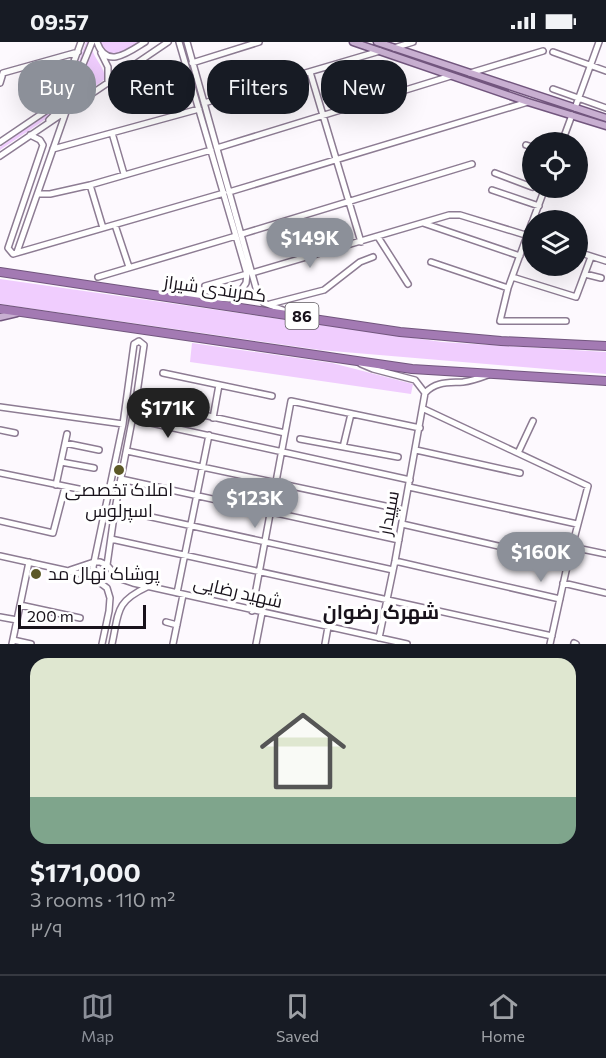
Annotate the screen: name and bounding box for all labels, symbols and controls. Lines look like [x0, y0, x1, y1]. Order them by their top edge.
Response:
text: 09:57 [30, 8, 89, 35]
chip: Buy [18, 60, 96, 114]
chip: Rent [108, 60, 195, 114]
chip: Filters [207, 60, 309, 114]
chip: New [321, 60, 407, 114]
map controls [522, 132, 588, 276]
button: locate [522, 132, 588, 198]
button: layers [522, 210, 588, 276]
pin: $149K [268, 218, 352, 269]
text: $149K [280, 225, 340, 249]
street label: کمربندی شیراز [161, 270, 268, 307]
road number: 86 [286, 303, 318, 329]
pin: $171K [126, 388, 210, 439]
text: $171K [141, 395, 195, 419]
marker: املاک تخصصی اسپرلوس [112, 463, 126, 477]
place label: املاک تخصصی اسپرلوس [65, 478, 173, 523]
pin: $123K [213, 478, 297, 529]
text: $123K [226, 485, 284, 509]
street label: سپیدار [373, 489, 404, 538]
pin: $160K [499, 532, 583, 583]
text: $160K [511, 539, 571, 563]
place label: پوشاک نهال مد [48, 562, 160, 586]
marker: پوشاک نهال مد [29, 567, 43, 581]
street label: شهید رضایی [191, 570, 285, 613]
district label: شهرک رضوان [323, 599, 439, 625]
scale bar [18, 602, 146, 630]
text: 200 m [27, 606, 74, 625]
icon: home [249, 697, 357, 805]
text: $171,000 [30, 856, 141, 887]
text: 3 rooms · 110 m² [30, 887, 175, 911]
text: ۳/۹ [30, 917, 63, 941]
tab: Map [81, 990, 114, 1045]
tab: Saved [276, 990, 319, 1045]
tab: Home [481, 990, 525, 1045]

